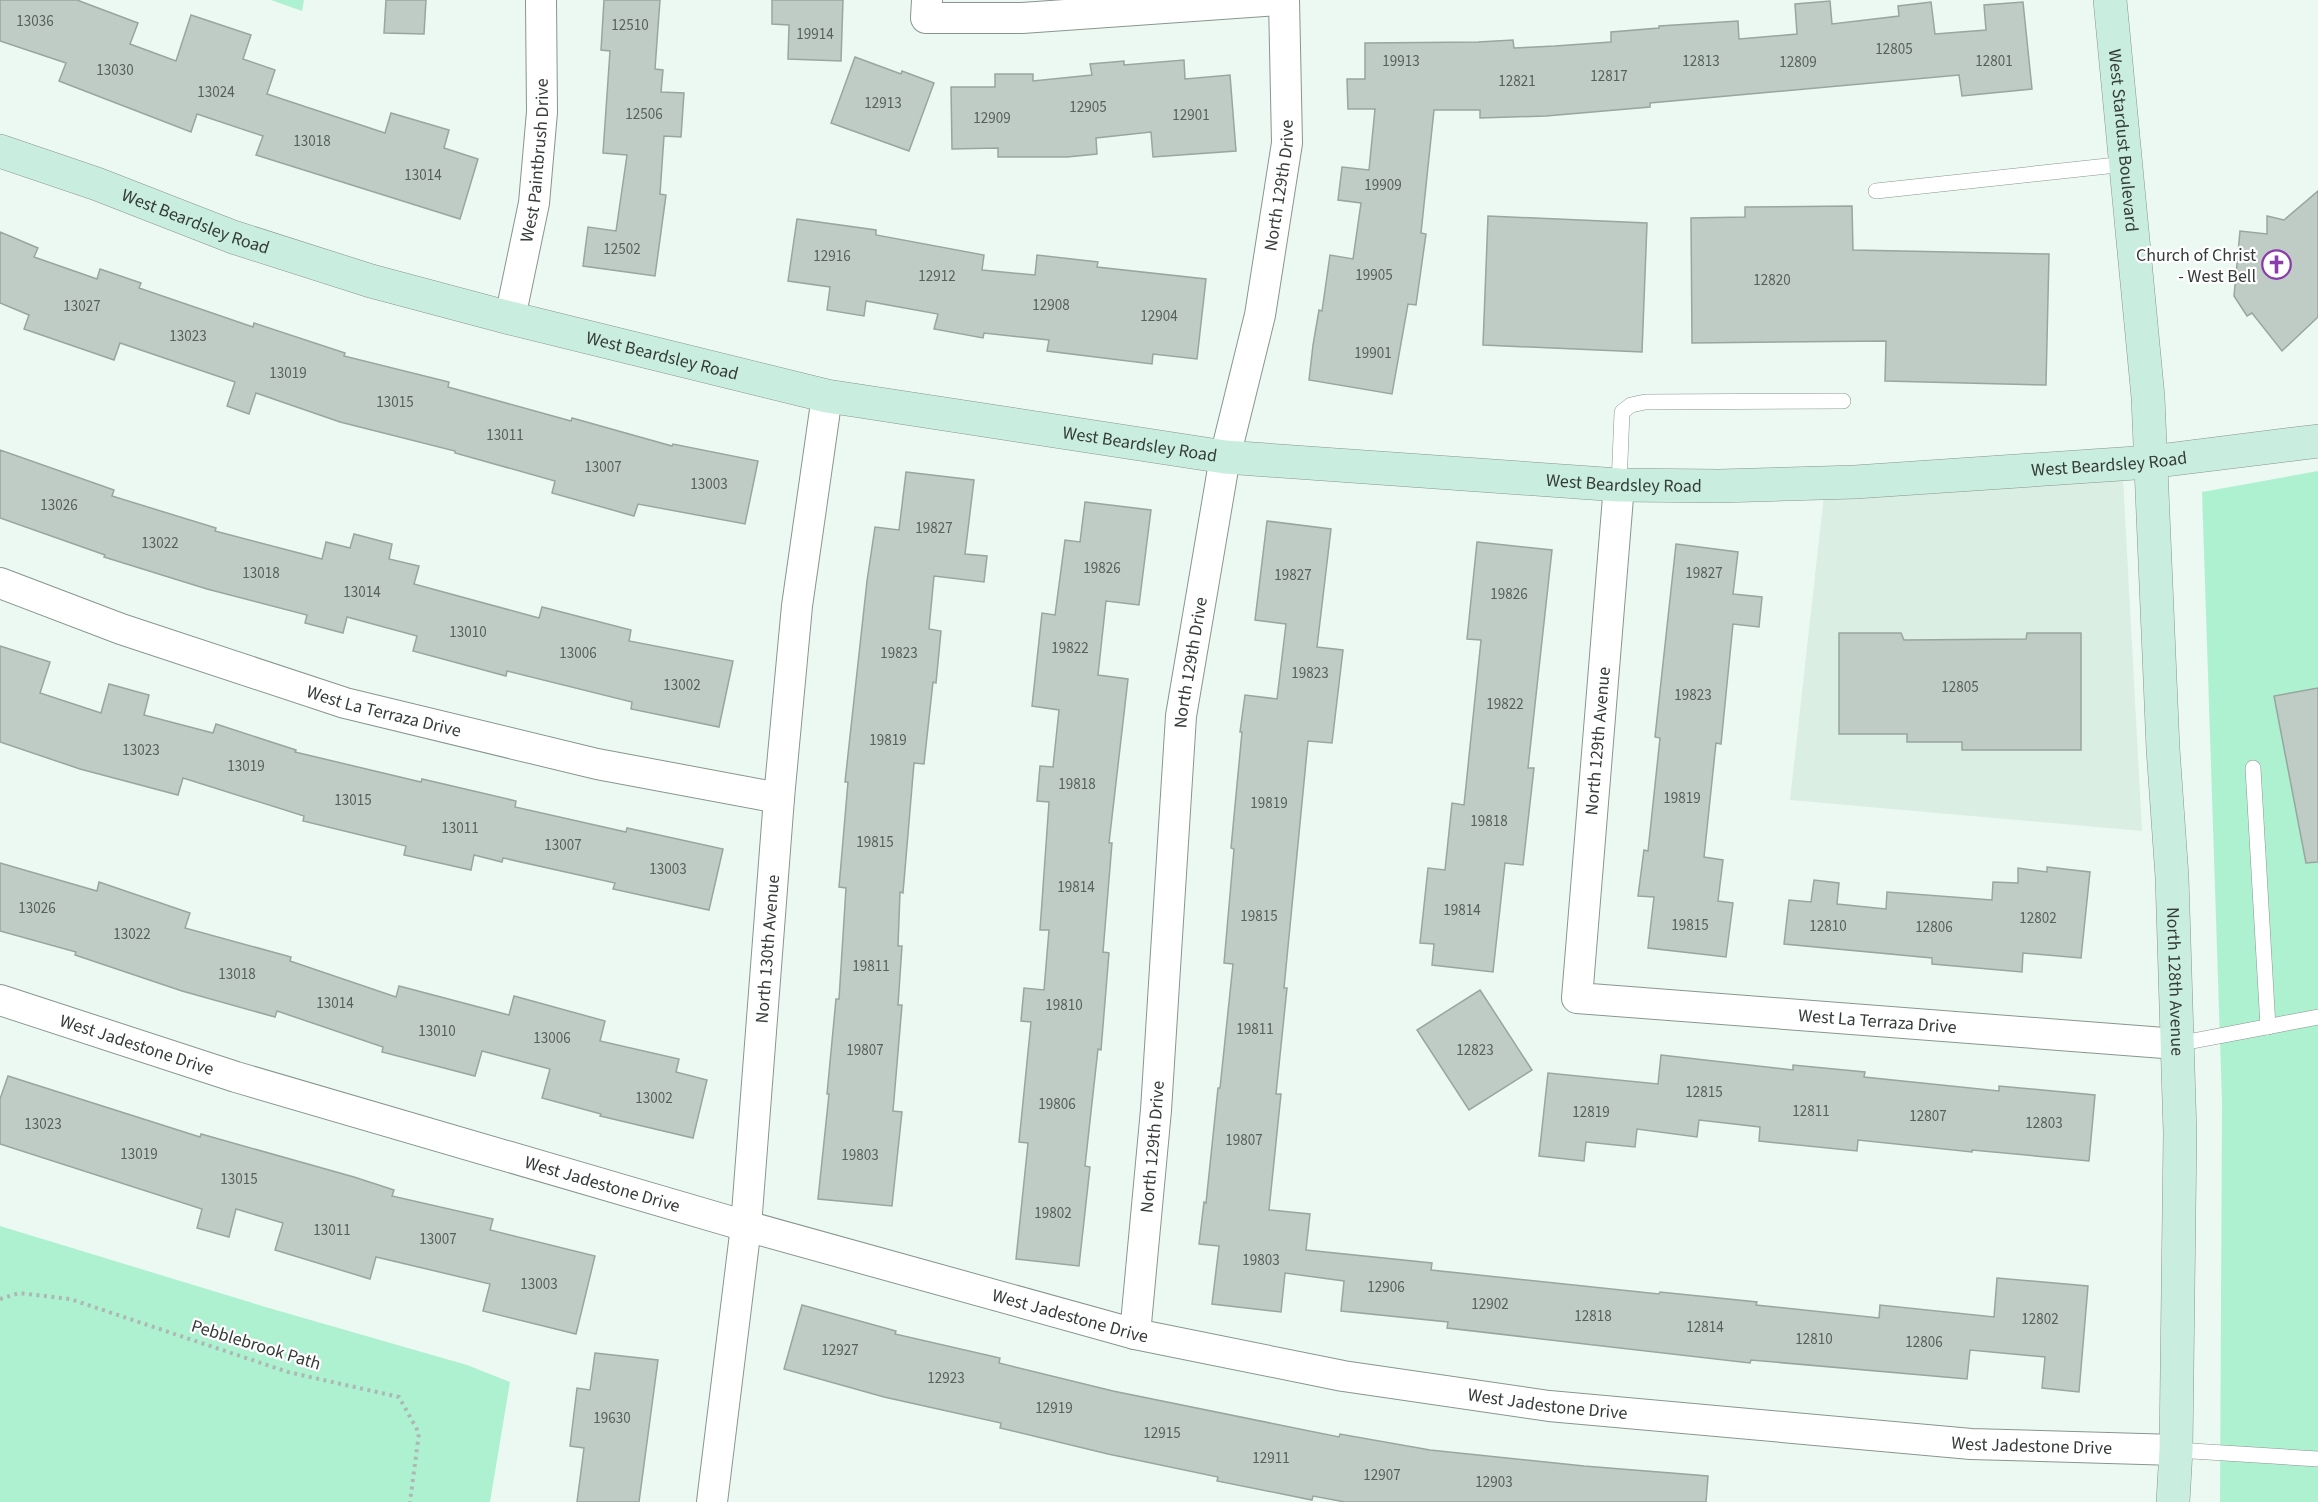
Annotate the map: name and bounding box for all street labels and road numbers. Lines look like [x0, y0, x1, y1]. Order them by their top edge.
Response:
street label: West Stardust Boulevard [2102, 48, 2145, 233]
street label: West Paintbrush Drive [514, 78, 555, 245]
street label: North 129th Drive [1258, 119, 1300, 253]
street label: West Beardsley Road [118, 182, 273, 260]
street label: West Beardsley Road [583, 325, 741, 386]
street label: West Beardsley Road [1061, 420, 1219, 468]
street label: West Beardsley Road [2030, 445, 2188, 483]
street label: West Beardsley Road [1545, 467, 1702, 498]
street label: North 129th Drive [1168, 595, 1214, 729]
street label: North 129th Avenue [1579, 666, 1617, 816]
street label: West La Terraza Drive [303, 679, 464, 743]
street label: North 130th Avenue [749, 874, 786, 1024]
street label: North 128th Avenue [2160, 907, 2190, 1056]
street label: West La Terraza Drive [1797, 1002, 1958, 1040]
street label: West Jadestone Drive [57, 1008, 217, 1082]
street label: North 129th Drive [1134, 1080, 1170, 1214]
street label: West Jadestone Drive [522, 1150, 683, 1219]
street label: West Jadestone Drive [989, 1282, 1150, 1349]
street label: Pebblebrook Path [188, 1313, 324, 1377]
street label: West Jadestone Drive [1466, 1382, 1629, 1426]
street label: West Jadestone Drive [1950, 1430, 2112, 1461]

